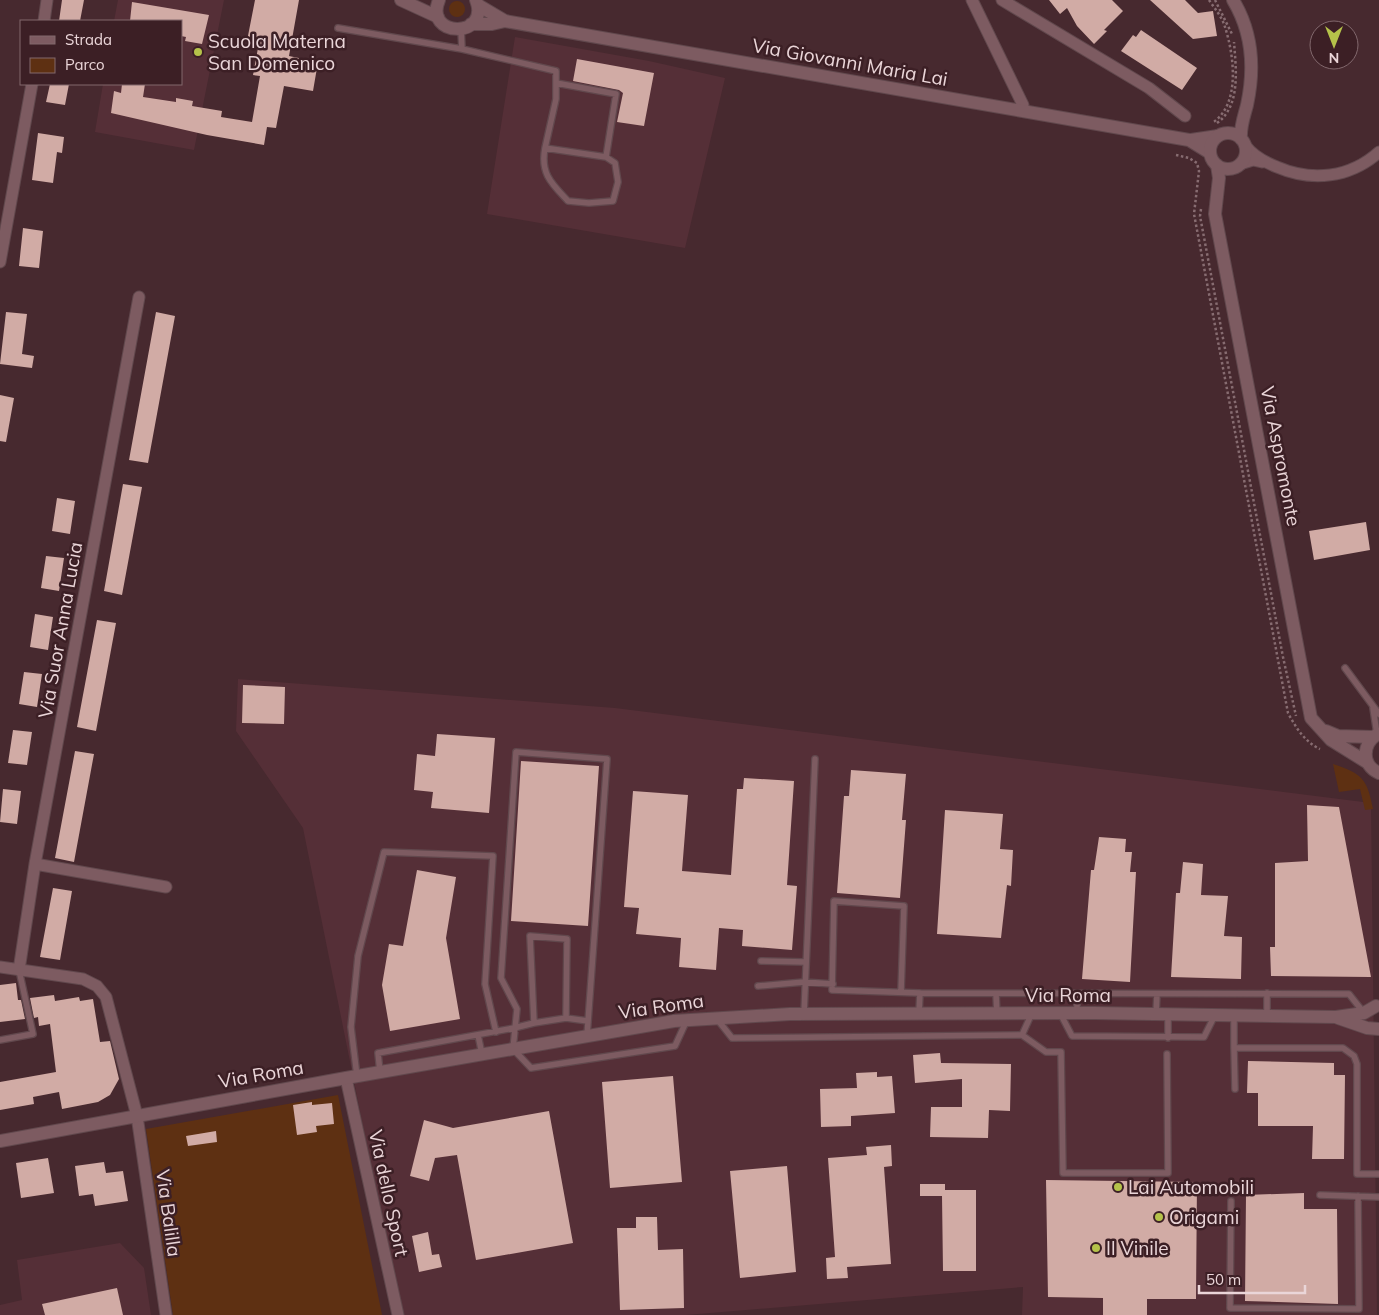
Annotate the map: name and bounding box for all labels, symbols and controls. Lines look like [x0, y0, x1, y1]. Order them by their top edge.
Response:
legend [20, 20, 182, 85]
north arrow [1309, 20, 1359, 70]
place label: Scuola Materna San Domenico [208, 29, 346, 75]
text: Strada [65, 30, 112, 49]
street label: Via Giovanni Maria Lai [750, 33, 950, 91]
marker: Scuola Materna San Domenico [192, 46, 204, 58]
text: N [1329, 49, 1339, 67]
text: Parco [65, 55, 105, 74]
street label: Via Aspromonte [1256, 384, 1306, 528]
street label: Via Suor Anna Lucia [33, 540, 87, 720]
street label: Via Roma [1025, 983, 1111, 1007]
street label: Via Roma [617, 988, 705, 1024]
street label: Via Roma [217, 1055, 305, 1093]
street label: Via dello Sport [364, 1127, 414, 1259]
street label: Via Balilla [151, 1168, 187, 1258]
place label: Lai Automobili [1128, 1175, 1254, 1199]
marker: Lai Automobili [1112, 1181, 1124, 1193]
place label: Origami [1169, 1205, 1239, 1229]
marker: Origami [1153, 1211, 1165, 1223]
place label: Il Vinile [1106, 1236, 1169, 1260]
marker: Il Vinile [1090, 1242, 1102, 1254]
scale bar [1199, 1262, 1305, 1294]
text: 50 m [1206, 1270, 1241, 1289]

